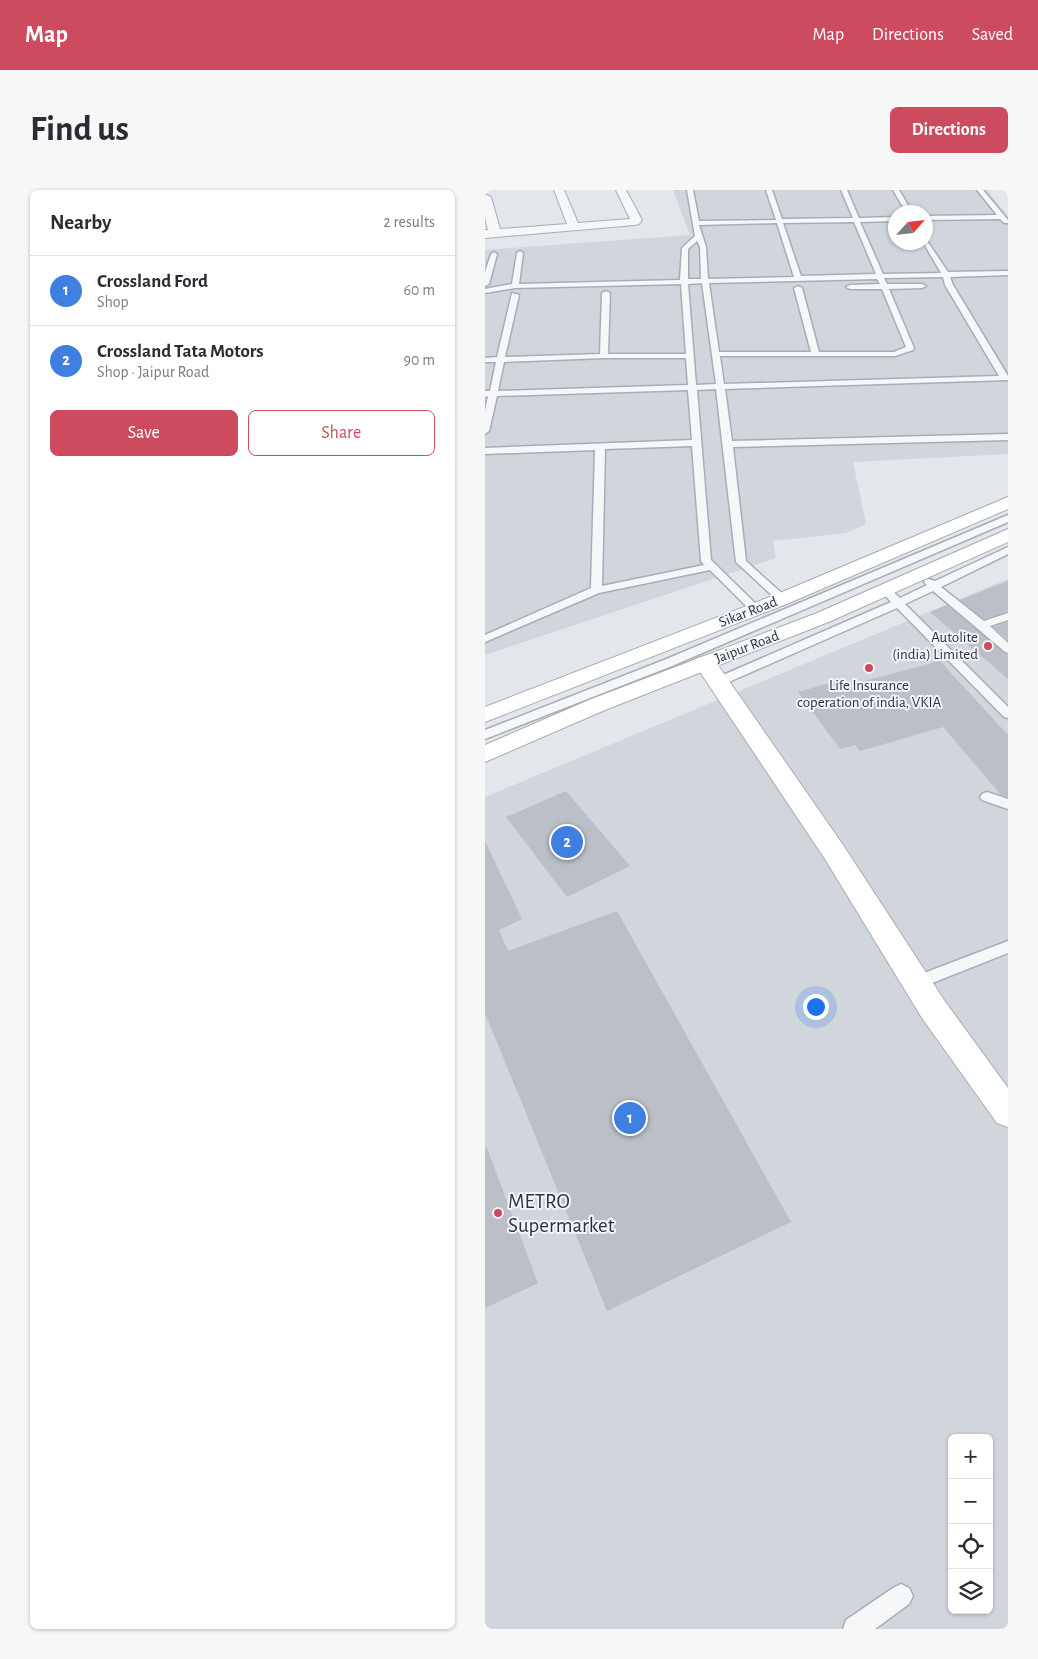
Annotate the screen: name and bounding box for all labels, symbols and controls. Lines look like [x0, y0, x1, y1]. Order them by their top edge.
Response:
text: Map [25, 23, 68, 47]
text: Map [813, 26, 844, 44]
text: Directions [872, 26, 944, 44]
text: Saved [972, 26, 1013, 44]
button: Directions [890, 107, 1008, 153]
text: Find us [30, 112, 129, 147]
north arrow [888, 205, 933, 250]
text: Nearby [50, 212, 111, 233]
text: 2 results [383, 214, 435, 230]
text: Crossland Ford [97, 272, 208, 291]
text: 1 [63, 282, 69, 298]
text: 60 m [404, 282, 435, 298]
text: Shop [97, 294, 129, 310]
text: Crossland Tata Motors [97, 342, 264, 361]
text: 2 [62, 352, 70, 368]
text: 90 m [404, 352, 435, 368]
text: Shop · Jaipur Road [97, 364, 209, 380]
button: Save [50, 410, 238, 456]
button: Share [248, 410, 435, 456]
street label: Sikar Road [717, 594, 779, 630]
street label: Jaipur Road [713, 628, 781, 666]
place label: Autolite (india) Limited [892, 630, 978, 662]
marker: Autolite (india) Limited [982, 640, 994, 652]
marker: Life Insurance coperation of india, VKIA [863, 662, 875, 674]
place label: Life Insurance coperation of india, VKIA [797, 678, 941, 710]
pin: 2 [551, 823, 583, 861]
your location [803, 994, 829, 1020]
pin: 1 [614, 1099, 646, 1137]
place label: METRO Supermarket [508, 1191, 615, 1236]
marker: METRO Supermarket [492, 1207, 504, 1219]
map controls [948, 1434, 993, 1614]
button: + [948, 1434, 993, 1479]
button: − [948, 1479, 993, 1524]
button: locate [948, 1524, 993, 1569]
button: layers [948, 1569, 993, 1614]

